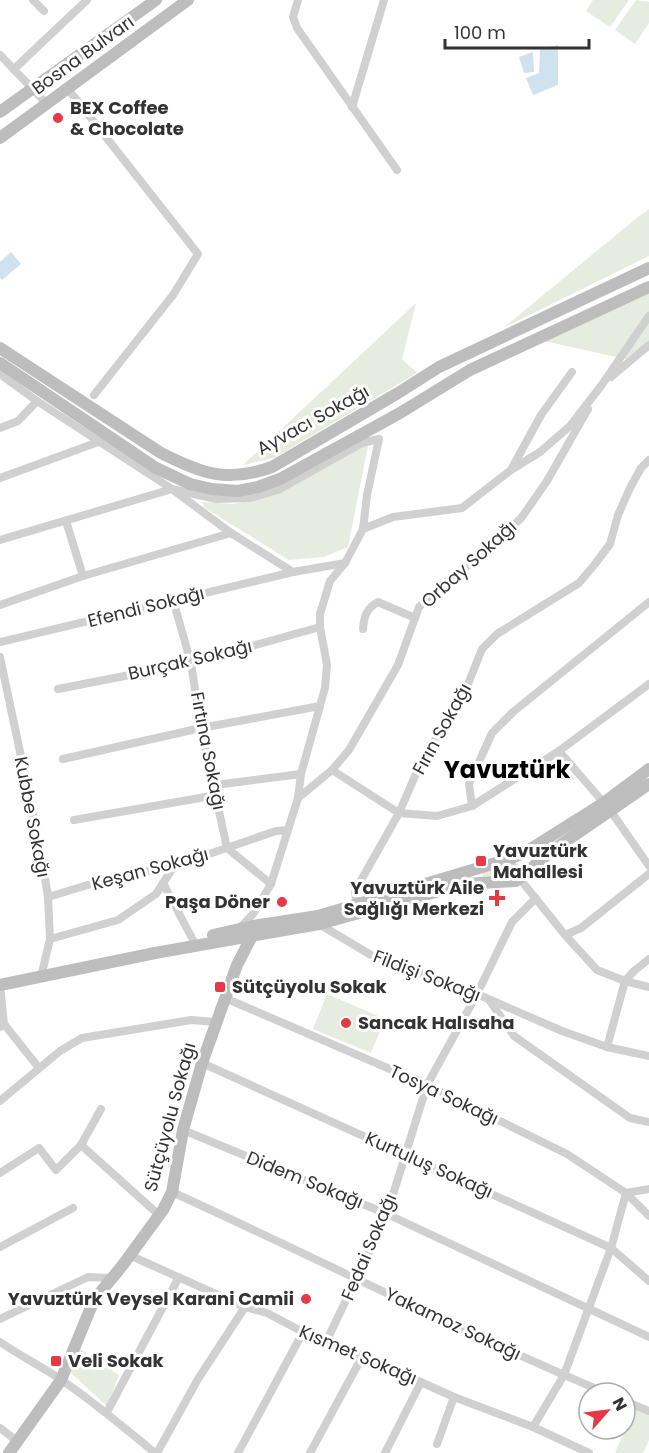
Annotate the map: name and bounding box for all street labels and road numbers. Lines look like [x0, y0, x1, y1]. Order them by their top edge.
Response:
street label: Bosna Bulvarı [26, 9, 139, 100]
street label: Ayvacı Sokağı [252, 378, 373, 461]
street label: Orbay Sokağı [416, 514, 522, 613]
street label: Efendi Sokağı [85, 580, 207, 633]
street label: Burçak Sokağı [125, 633, 254, 686]
street label: Fırın Sokağı [406, 678, 477, 779]
street label: Fırtına Sokağı [185, 690, 232, 812]
street label: Kubbe Sokağı [9, 754, 56, 880]
street label: Keşan Sokağı [89, 841, 211, 896]
street label: Fildişi Sokağı [370, 944, 485, 1008]
street label: Sütçüyolu Sokağı [138, 1039, 201, 1194]
street label: Tosya Sokağı [386, 1058, 503, 1131]
street label: Kurtuluş Sokağı [361, 1125, 497, 1204]
street label: Didem Sokağı [243, 1145, 367, 1214]
street label: Fedai Sokağı [335, 1189, 402, 1304]
street label: Yakamoz Sokağı [381, 1281, 525, 1366]
street label: Kısmet Sokağı [295, 1318, 421, 1391]

